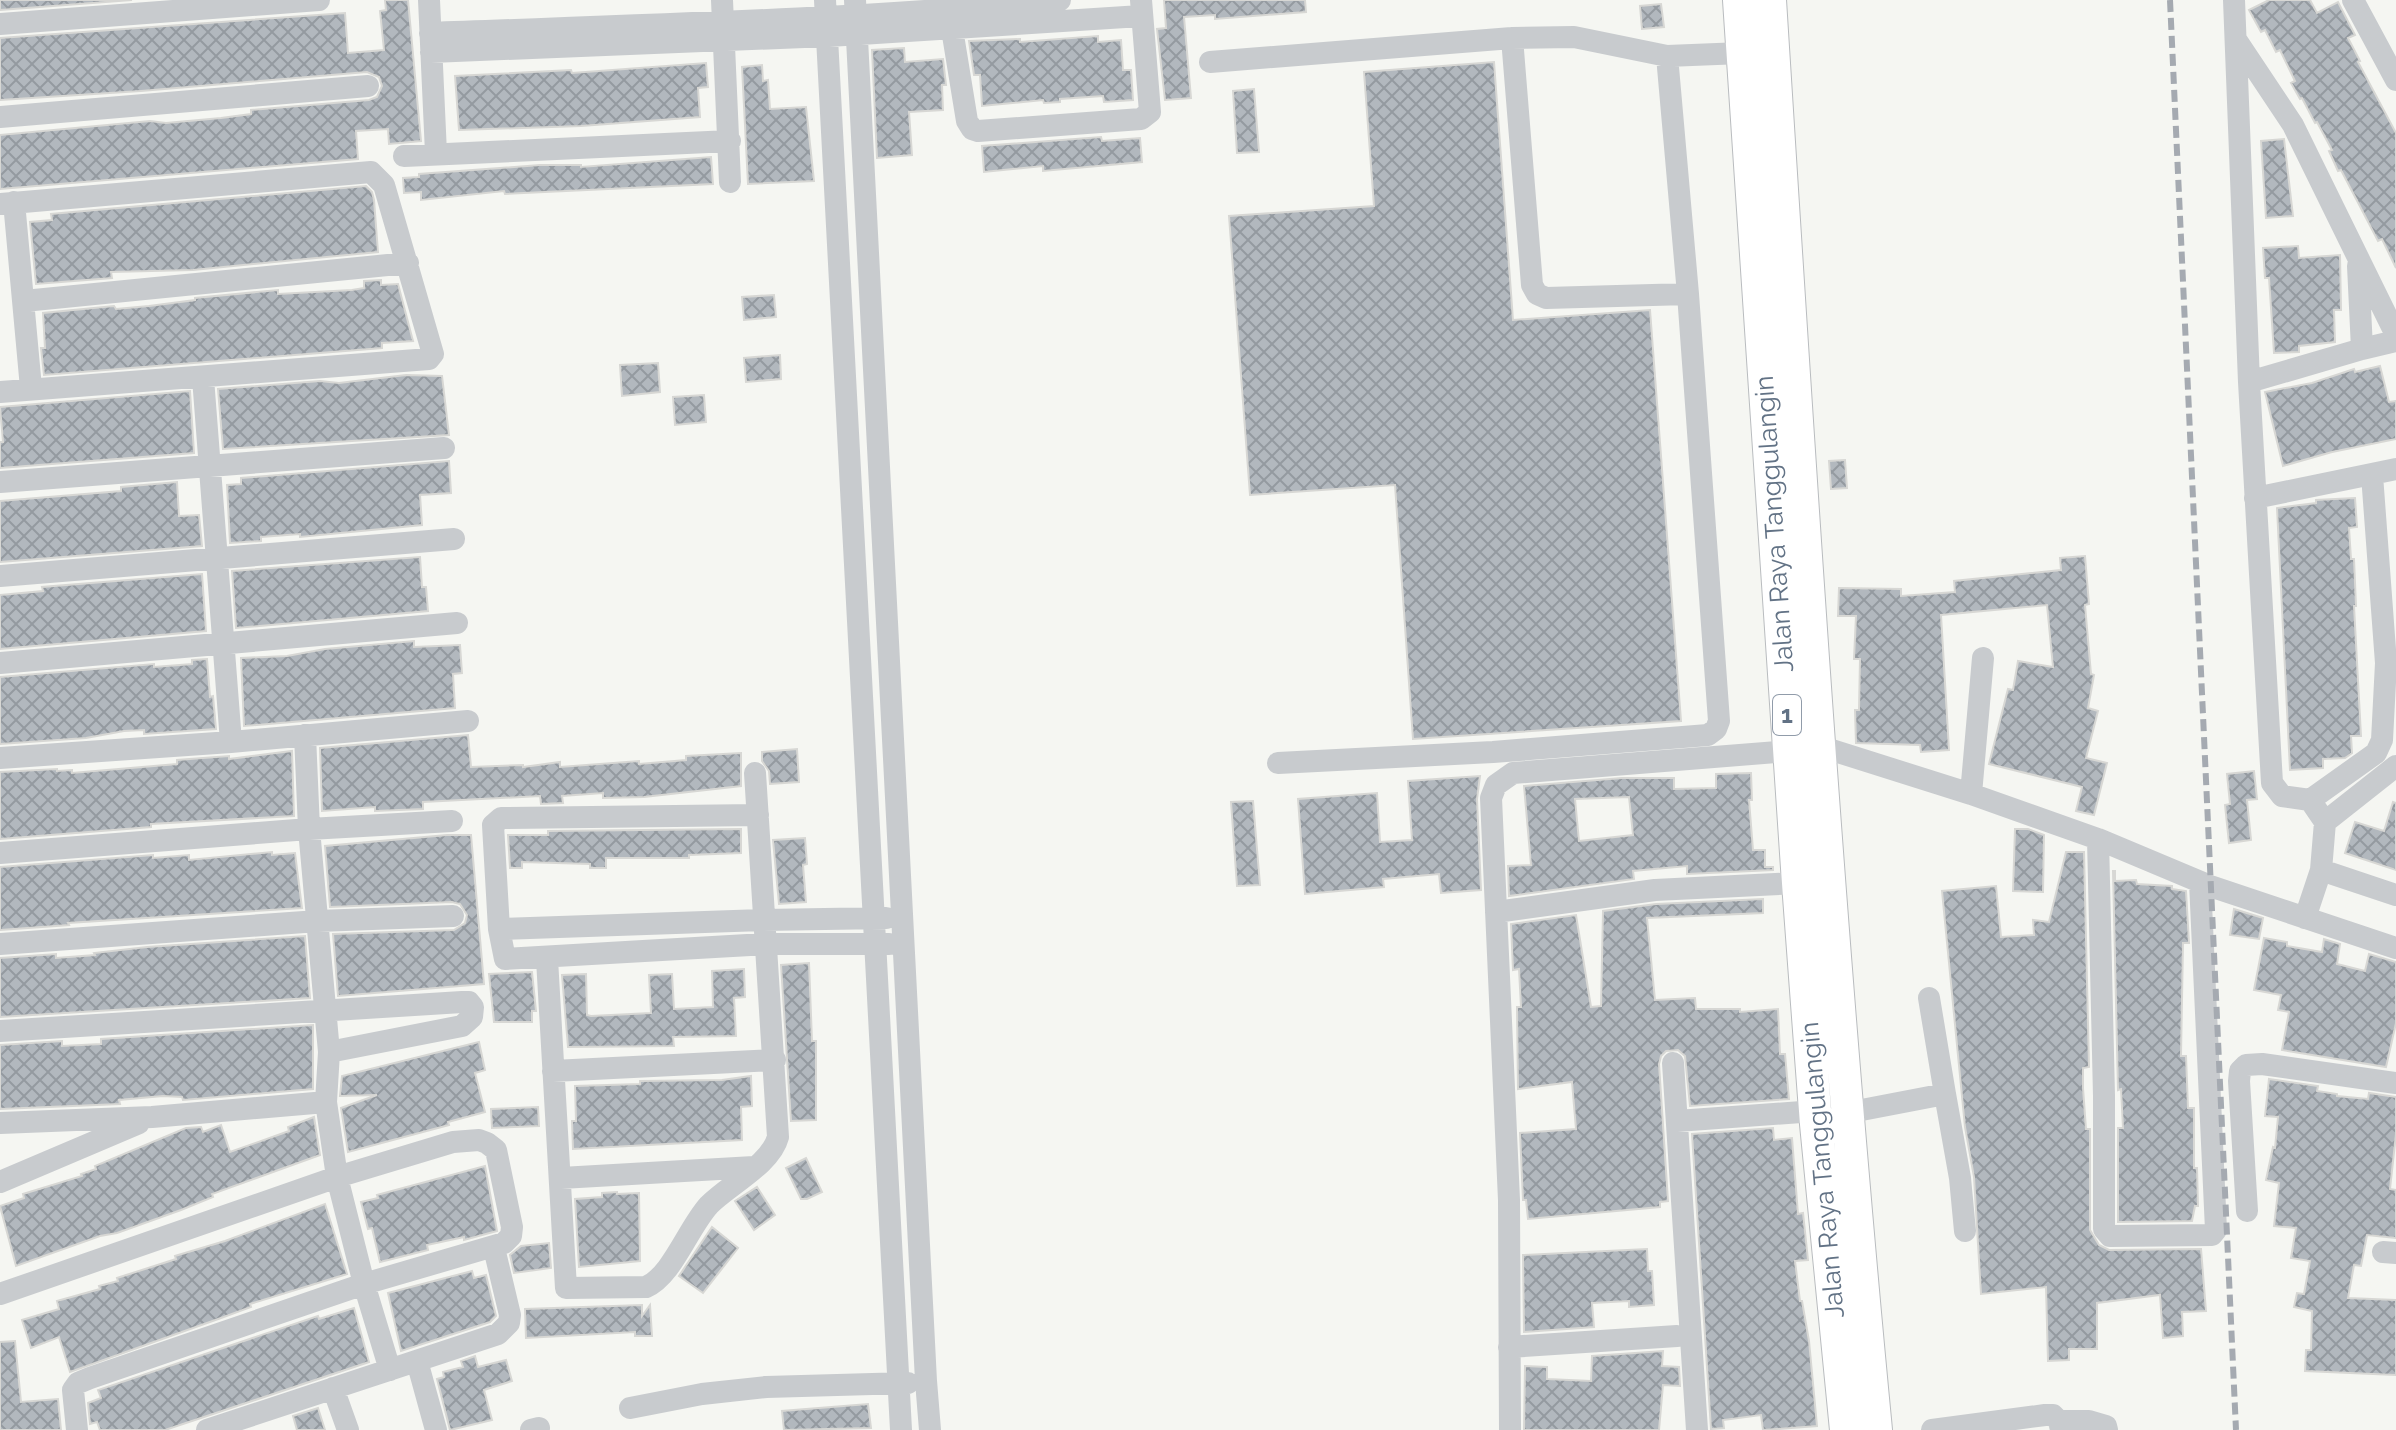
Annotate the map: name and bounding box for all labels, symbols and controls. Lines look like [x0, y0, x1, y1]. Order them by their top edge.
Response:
street label: Jalan Raya Tanggulangin [1749, 375, 1799, 673]
road number: 1 [1773, 695, 1801, 735]
street label: Jalan Raya Tanggulangin [1794, 1021, 1850, 1319]

